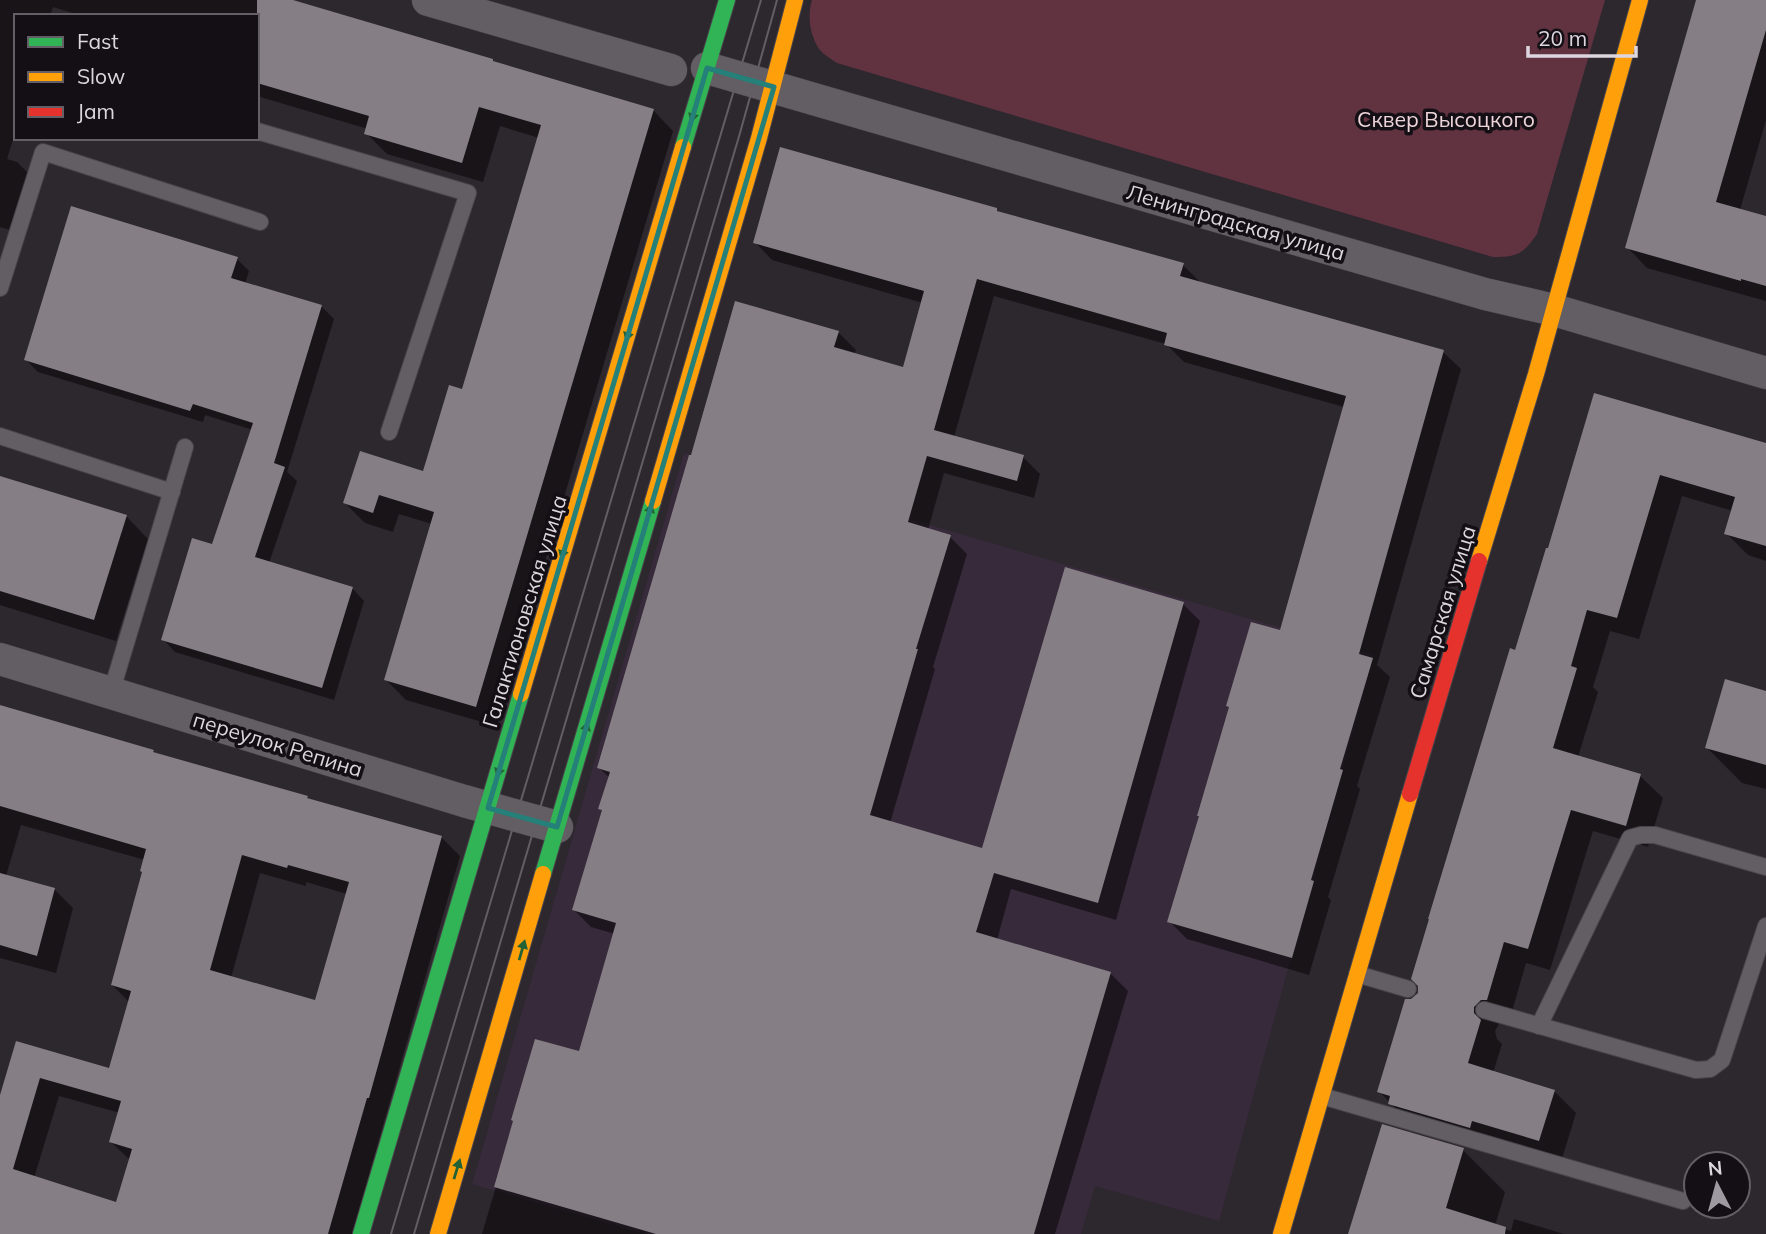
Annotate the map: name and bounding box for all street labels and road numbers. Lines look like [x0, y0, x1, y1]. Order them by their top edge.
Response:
street label: Ленинградская улица [1124, 178, 1348, 266]
street label: Галактионовская улица [476, 492, 572, 730]
street label: Самарская улица [1403, 522, 1481, 702]
street label: переулок Репина [190, 706, 366, 782]

